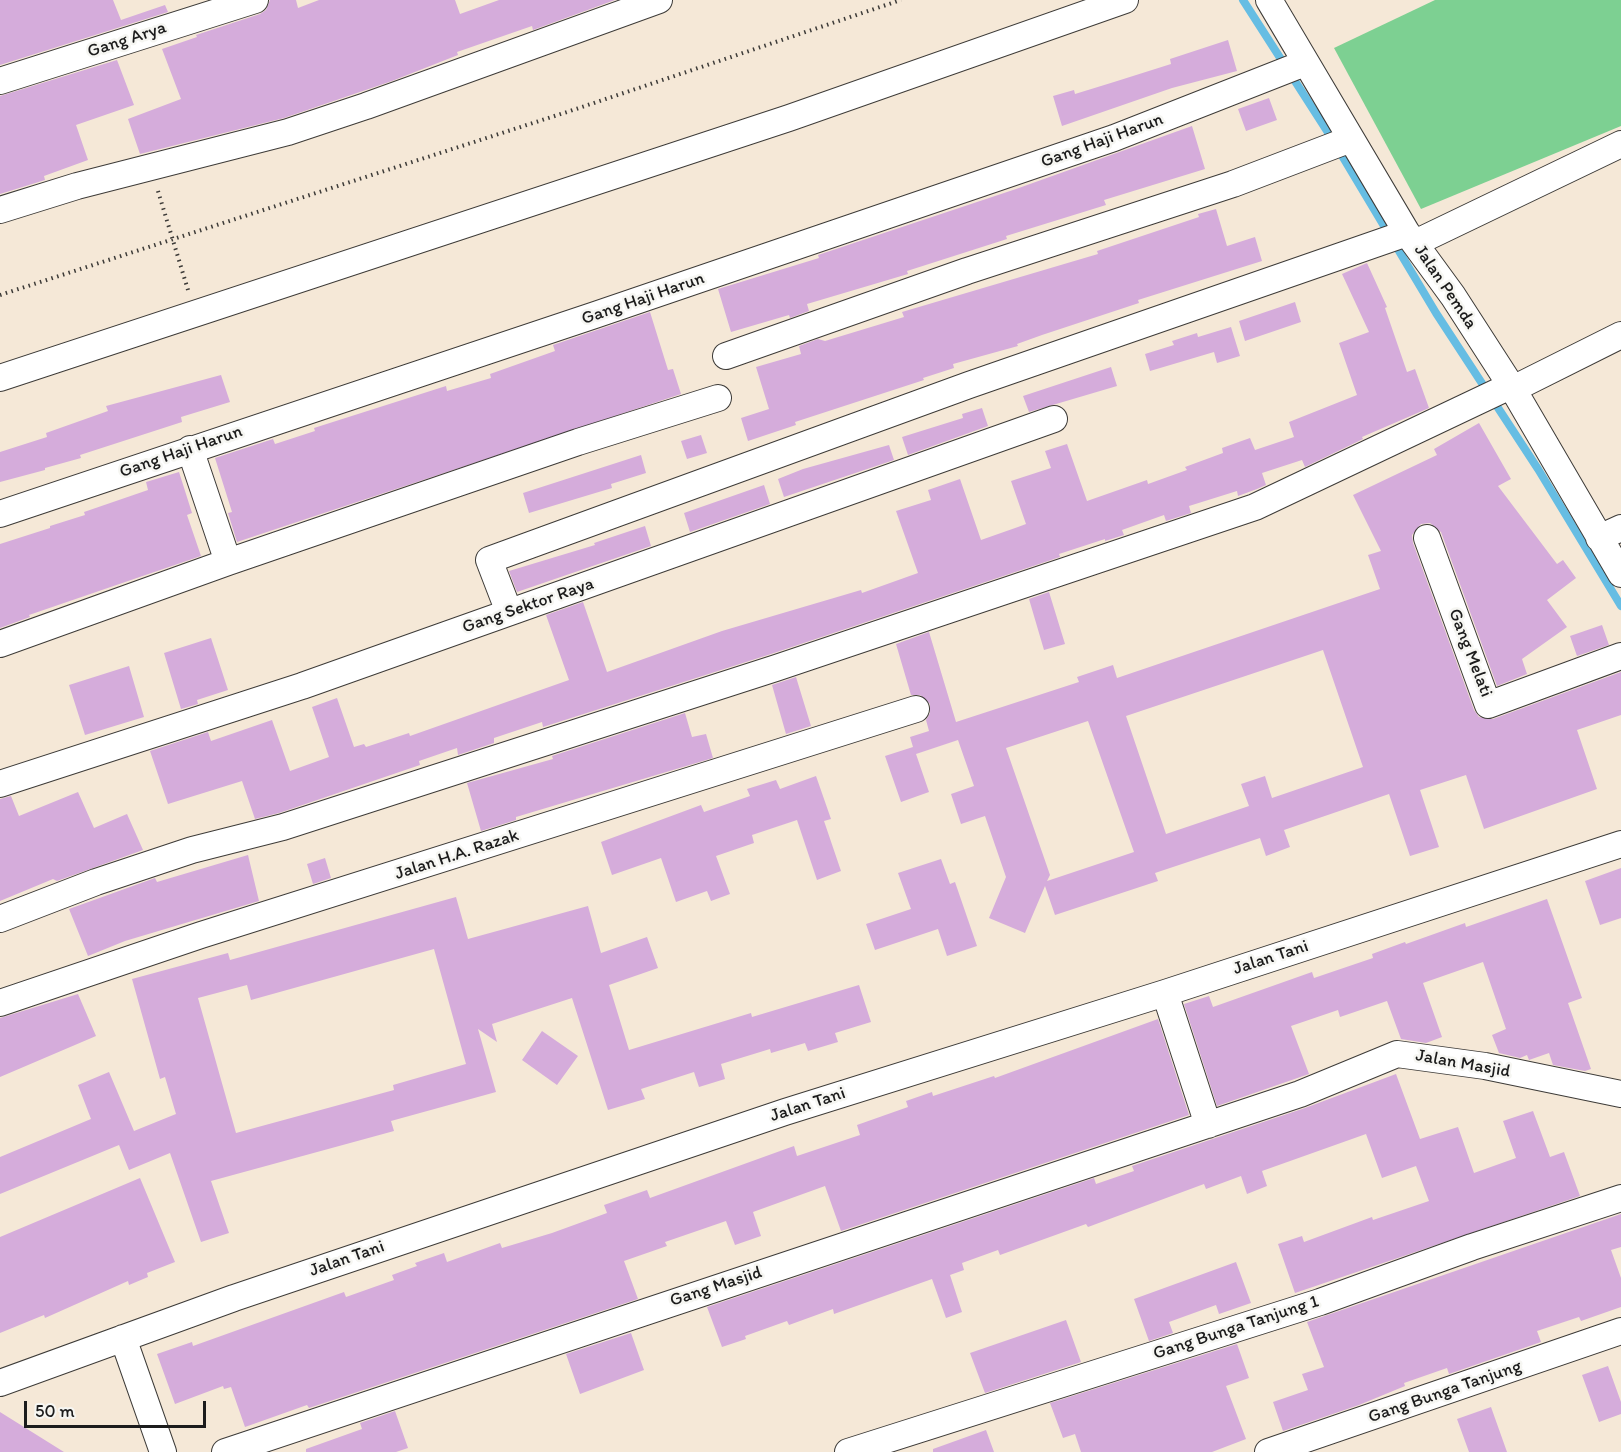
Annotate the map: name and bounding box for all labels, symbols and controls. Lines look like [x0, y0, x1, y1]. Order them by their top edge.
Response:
street label: Gang Arya [85, 17, 169, 63]
street label: Gang Haji Harun [1038, 109, 1166, 173]
street label: Jalan Pemda [1409, 241, 1481, 333]
street label: Gang Haji Harun [579, 268, 707, 330]
street label: Gang Haji Harun [117, 421, 245, 483]
street label: Gang Sektor Raya [459, 573, 597, 639]
street label: Gang Melati [1443, 606, 1497, 700]
street label: Jalan H.A. Razak [392, 825, 522, 885]
street label: Jalan Tani [1231, 936, 1311, 980]
street label: Jalan Masjid [1414, 1045, 1512, 1083]
street label: Jalan Tani [768, 1083, 848, 1127]
street label: Jalan Tani [307, 1236, 387, 1282]
street label: Gang Masjid [667, 1262, 765, 1312]
street label: Gang Bunga Tanjung 1 [1150, 1291, 1322, 1365]
street label: Gang Bunga Tanjung [1366, 1356, 1524, 1428]
scale bar [27, 1389, 208, 1427]
text: 50 m [35, 1400, 75, 1422]

